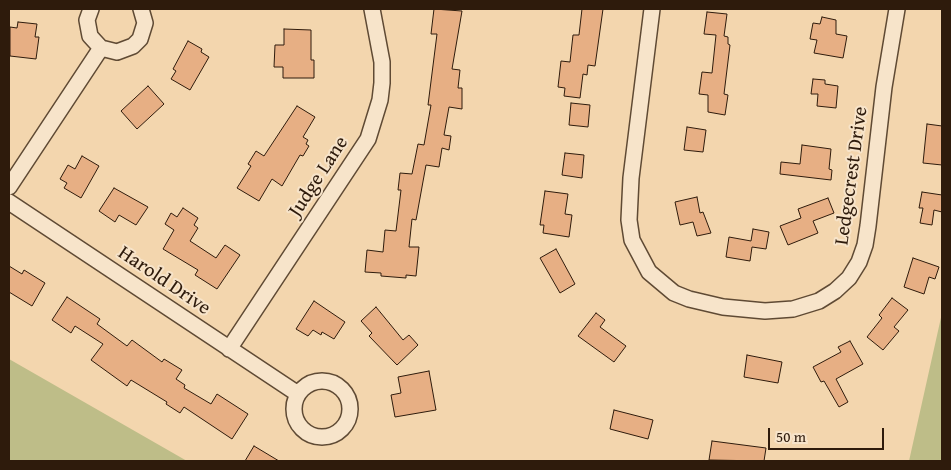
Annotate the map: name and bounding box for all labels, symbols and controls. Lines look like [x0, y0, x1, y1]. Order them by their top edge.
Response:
street label: Ledgecrest Drive [830, 105, 874, 247]
street label: Judge Lane [284, 132, 354, 222]
street label: Harold Drive [113, 241, 215, 321]
scale bar [771, 418, 887, 450]
text: 50 m [776, 426, 806, 447]

